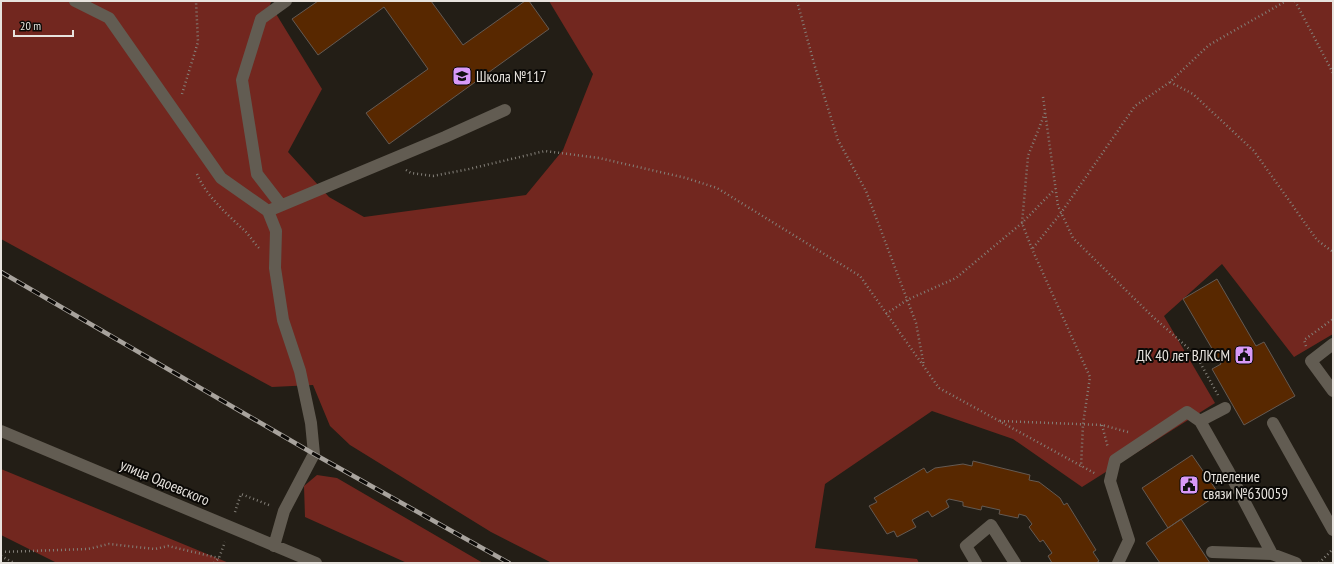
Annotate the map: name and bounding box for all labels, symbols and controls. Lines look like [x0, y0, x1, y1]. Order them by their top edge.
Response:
scale bar [14, 12, 73, 38]
text: 20 m [20, 18, 41, 33]
school or university icon: Школа №117 [451, 65, 473, 87]
place label: Школа №117 [476, 67, 547, 86]
public building icon: ДК 40 лет ВЛКСМ [1233, 344, 1255, 366]
place label: ДК 40 лет ВЛКСМ [1137, 346, 1230, 365]
street label: улица Одоевского [117, 455, 213, 509]
place label: Отделение связи №630059 [1203, 467, 1288, 503]
public building icon: Отделение связи №630059 [1178, 474, 1200, 496]

